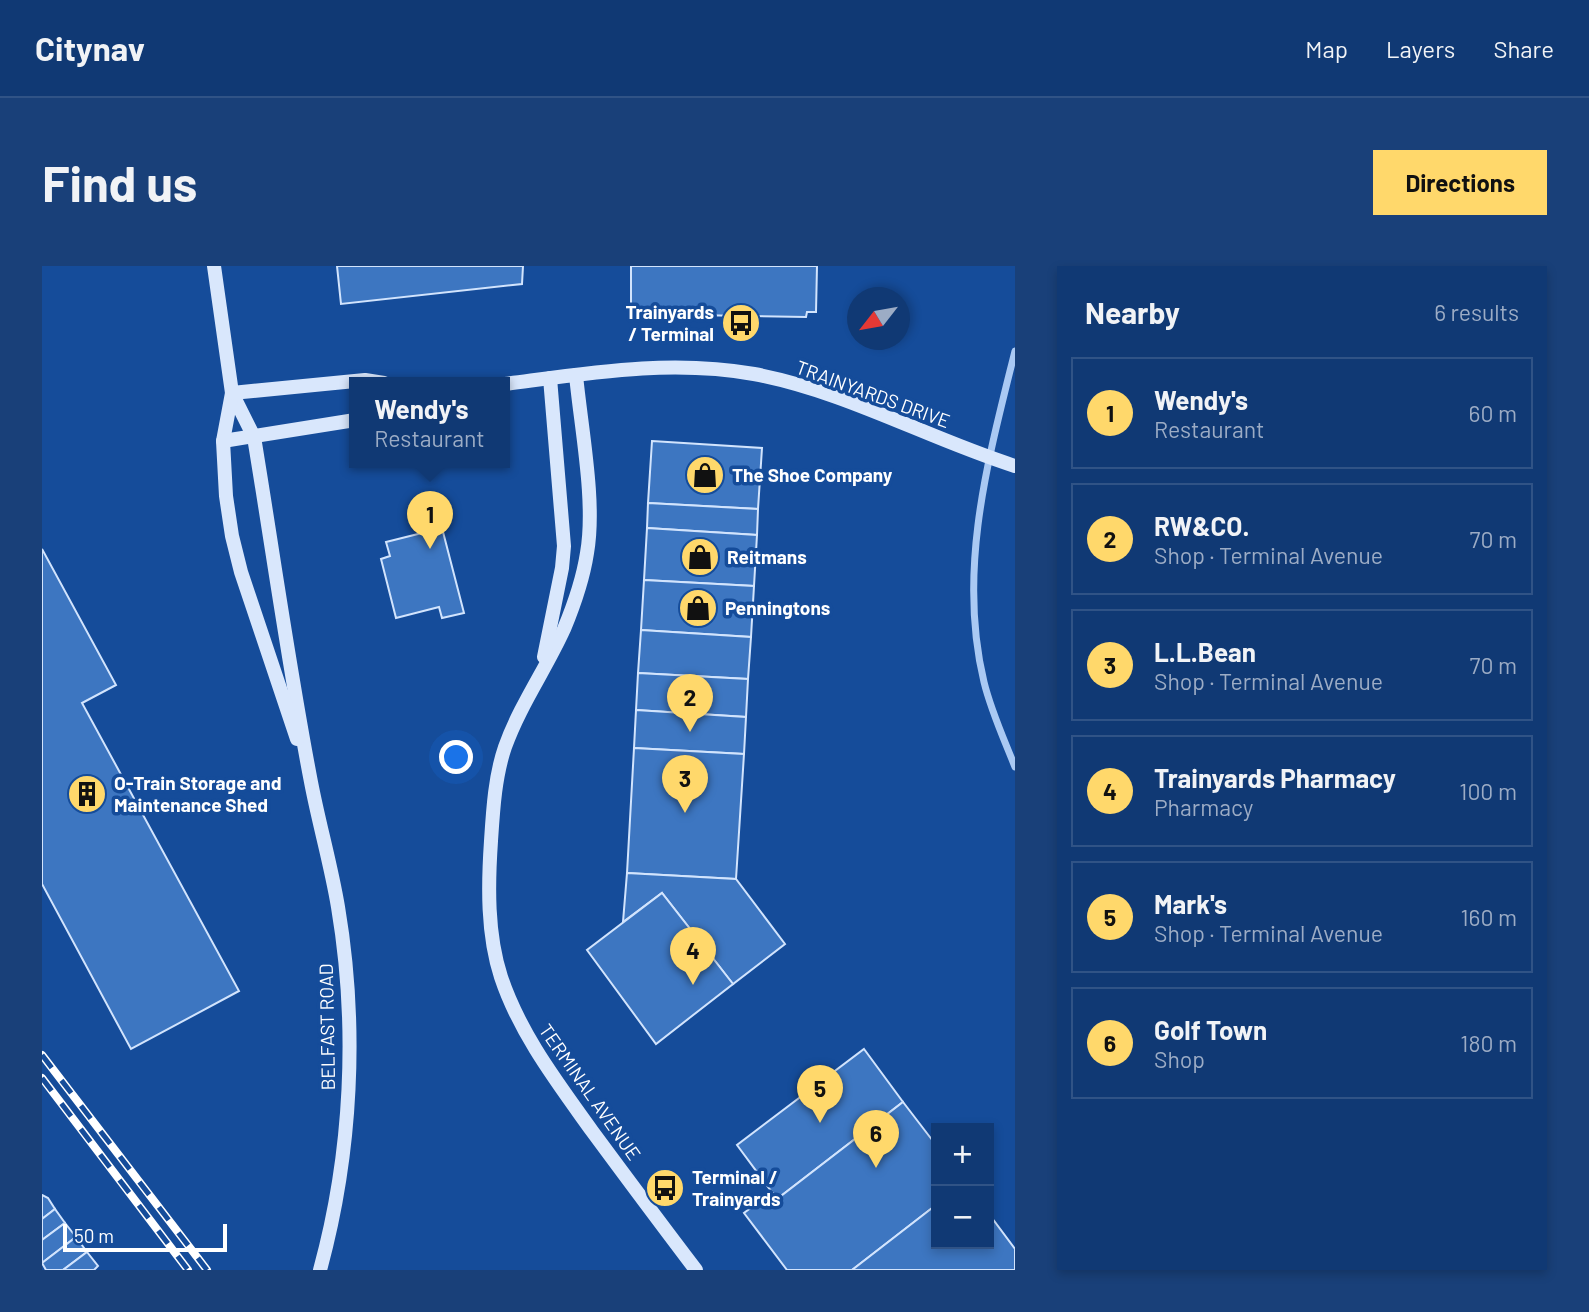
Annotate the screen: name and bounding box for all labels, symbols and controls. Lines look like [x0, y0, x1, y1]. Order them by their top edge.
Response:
text: Citynav [35, 28, 145, 68]
text: Map [1305, 34, 1348, 63]
text: Layers [1386, 34, 1455, 63]
text: Share [1493, 34, 1554, 63]
button: Directions [1373, 150, 1547, 215]
text: Find us [42, 153, 197, 212]
north arrow [847, 287, 910, 350]
text: Nearby [1085, 294, 1180, 330]
text: 6 results [1434, 298, 1519, 326]
place label: Trainyards / Terminal [626, 300, 714, 345]
bus stop icon: Trainyards / Terminal [720, 302, 762, 344]
street label: TRAINYARDS DRIVE [793, 355, 953, 432]
popup [349, 377, 510, 468]
text: Wendy's [1154, 384, 1248, 415]
text: Wendy's [374, 393, 468, 424]
text: 1 [1106, 399, 1114, 427]
text: 60 m [1469, 399, 1517, 427]
text: Restaurant [1154, 415, 1264, 443]
text: Restaurant [374, 424, 485, 452]
shop icon: The Shoe Company [684, 454, 726, 496]
place label: The Shoe Company [732, 463, 893, 486]
pin: 1 [407, 491, 453, 549]
text: RW&CO. [1154, 510, 1249, 541]
text: 2 [1104, 525, 1116, 553]
text: 70 m [1470, 525, 1517, 553]
shop icon: Reitmans [679, 536, 721, 578]
text: Shop · Terminal Avenue [1154, 541, 1383, 569]
place label: Reitmans [727, 545, 807, 568]
shop icon: Penningtons [677, 587, 719, 629]
place label: Penningtons [725, 596, 830, 619]
text: L.L.Bean [1154, 636, 1256, 667]
text: 3 [1104, 651, 1116, 679]
text: 70 m [1470, 651, 1517, 679]
text: Shop · Terminal Avenue [1154, 667, 1383, 695]
pin: 2 [667, 674, 713, 732]
your location [439, 740, 473, 774]
pin: 3 [662, 755, 708, 813]
text: Trainyards Pharmacy [1154, 762, 1396, 793]
place label: O-Train Storage and Maintenance Shed [114, 771, 281, 816]
building icon: O-Train Storage and Maintenance Shed [66, 773, 108, 815]
text: 4 [1103, 777, 1117, 805]
text: 100 m [1459, 777, 1517, 805]
text: Pharmacy [1154, 793, 1253, 821]
text: Mark's [1154, 888, 1227, 919]
text: 5 [1104, 903, 1116, 931]
text: 160 m [1460, 903, 1517, 931]
text: Shop · Terminal Avenue [1154, 919, 1383, 947]
pin: 4 [670, 927, 716, 985]
street label: BELFAST ROAD [314, 963, 339, 1091]
text: Golf Town [1154, 1014, 1267, 1045]
street label: TERMINAL AVENUE [535, 1019, 646, 1164]
text: 6 [1104, 1029, 1116, 1057]
text: 180 m [1460, 1029, 1517, 1057]
text: Shop [1154, 1045, 1205, 1073]
pin: 5 [797, 1065, 843, 1123]
pin: 6 [853, 1110, 899, 1168]
map controls [931, 1123, 994, 1249]
button: + [931, 1123, 994, 1186]
place label: Terminal / Trainyards [692, 1165, 780, 1210]
bus stop icon: Terminal / Trainyards [644, 1167, 686, 1209]
button: − [931, 1186, 994, 1249]
scale bar [63, 1221, 228, 1253]
text: 50 m [74, 1224, 114, 1247]

